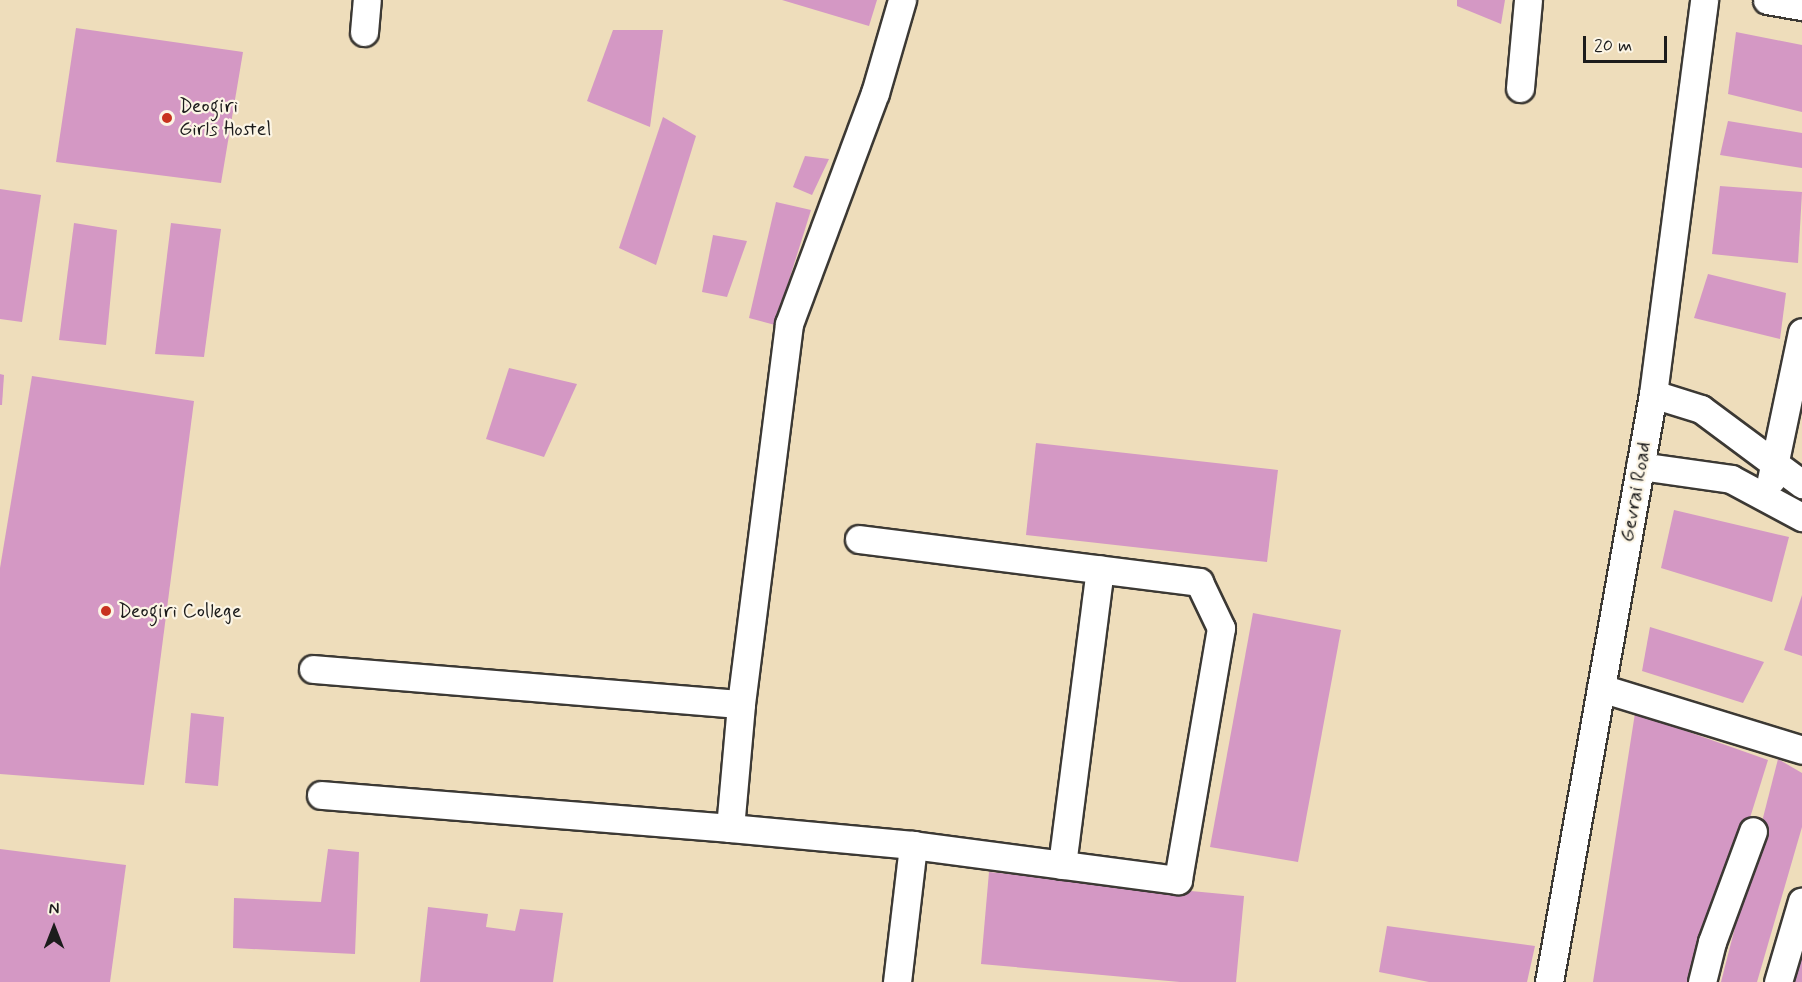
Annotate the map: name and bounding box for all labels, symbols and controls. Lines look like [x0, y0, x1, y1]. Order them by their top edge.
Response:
scale bar [1586, 24, 1670, 62]
text: 20 m [1594, 34, 1632, 58]
place label: Deogiri Girls Hostel [179, 94, 273, 141]
marker: Deogiri Girls Hostel [160, 111, 174, 125]
street label: Gevrai Road [1615, 440, 1657, 544]
place label: Deogiri College [118, 599, 242, 623]
marker: Deogiri College [99, 604, 113, 618]
north arrow [24, 898, 84, 958]
text: N [49, 899, 59, 920]

